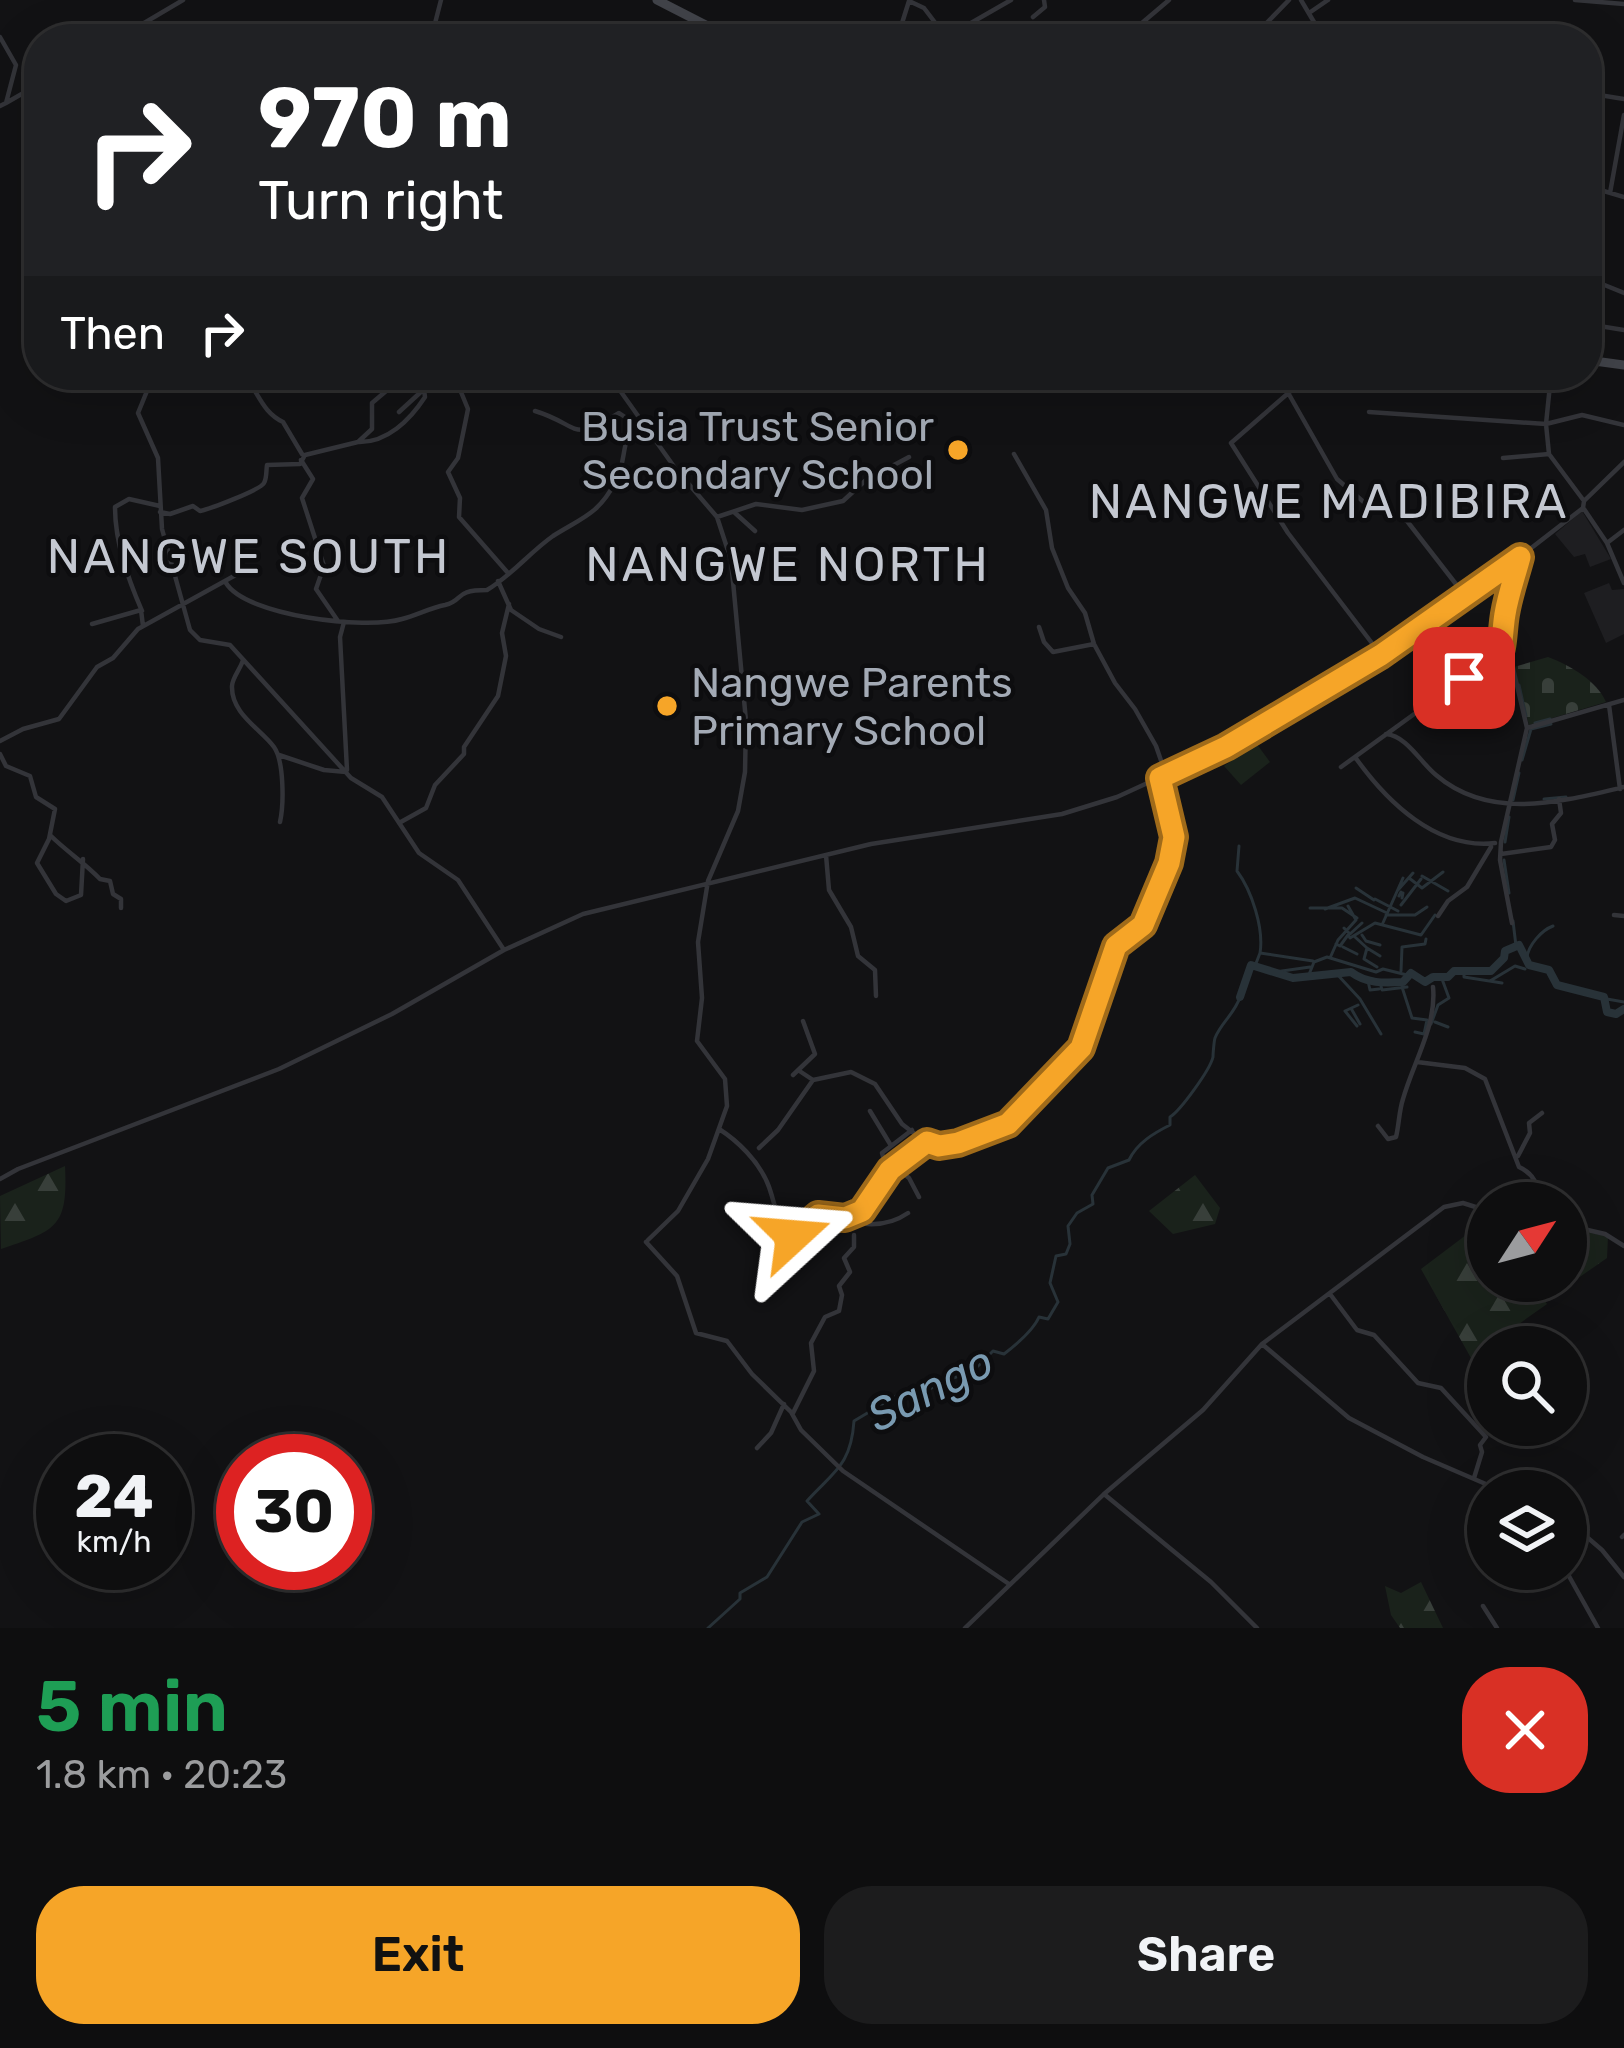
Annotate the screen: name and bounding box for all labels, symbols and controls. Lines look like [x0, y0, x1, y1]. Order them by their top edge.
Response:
text: 970 m [258, 68, 512, 168]
icon: right [60, 72, 216, 228]
text: Turn right [258, 169, 503, 233]
icon: right [189, 300, 255, 366]
text: Then [60, 307, 165, 360]
place label: Busia Trust Senior Secondary School [581, 402, 934, 500]
marker: Busia Trust Senior Secondary School [945, 437, 971, 463]
district label: NANGWE MADIBIRA [1089, 473, 1569, 530]
district label: NANGWE SOUTH [47, 528, 451, 585]
district label: NANGWE NORTH [585, 536, 991, 593]
pin [1413, 627, 1515, 729]
icon: arrive [1431, 645, 1497, 711]
place label: Nangwe Parents Primary School [691, 658, 1013, 756]
marker: Nangwe Parents Primary School [654, 693, 680, 719]
position arrow [730, 1173, 856, 1299]
north arrow [1467, 1182, 1587, 1302]
map controls [1467, 1182, 1587, 1590]
button: search [1467, 1326, 1587, 1446]
water label: Sango [858, 1334, 1002, 1442]
speed limit sign: 30 [216, 1434, 372, 1590]
text: 24 [74, 1461, 154, 1532]
button: layers [1467, 1470, 1587, 1590]
text: km/h [77, 1524, 151, 1560]
text: 5 min [36, 1664, 228, 1749]
button: close [1462, 1667, 1588, 1793]
text: 1.8 km · 20:23 [36, 1752, 287, 1798]
button: Exit [36, 1886, 800, 2024]
button: Share [824, 1886, 1588, 2024]

